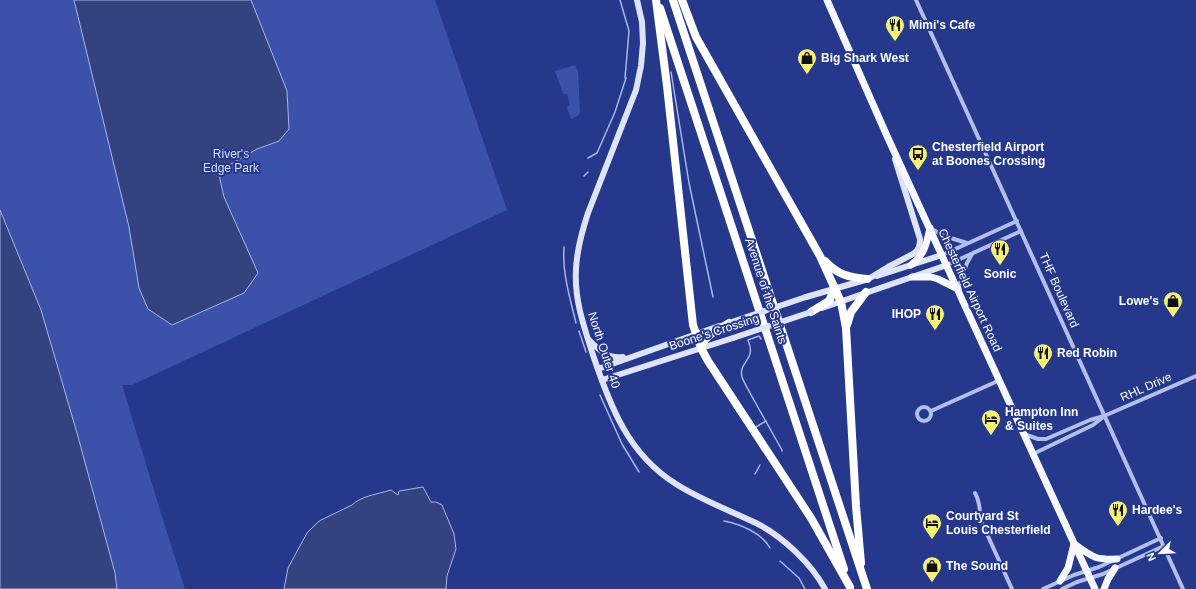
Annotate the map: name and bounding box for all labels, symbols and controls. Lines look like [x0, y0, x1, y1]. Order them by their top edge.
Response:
restaurant icon: Mimi's Cafe [884, 14, 906, 42]
place label: Mimi's Cafe [909, 18, 976, 32]
shop icon: Big Shark West [796, 47, 818, 75]
place label: Big Shark West [821, 51, 909, 65]
place label: Chesterfield Airport at Boones Crossing [932, 140, 1045, 168]
bus stop icon: Chesterfield Airport at Boones Crossing [907, 143, 929, 171]
park label: River's Edge Park [203, 147, 260, 175]
street label: Chesterfield Airport Road [935, 226, 1005, 354]
street label: Avenue of the Saints [742, 236, 790, 346]
restaurant icon: Sonic [989, 238, 1011, 266]
street label: THF Boulevard [1036, 250, 1082, 330]
place label: Sonic [984, 267, 1017, 281]
shop icon: Lowe's [1162, 290, 1184, 318]
place label: Lowe's [1119, 294, 1159, 308]
restaurant icon: IHOP [924, 303, 946, 331]
place label: IHOP [892, 307, 921, 321]
street label: North Outer 40 [585, 310, 623, 390]
street label: Boone's Crossing [667, 311, 761, 353]
restaurant icon: Red Robin [1032, 342, 1054, 370]
place label: Red Robin [1057, 346, 1117, 360]
street label: RHL Drive [1118, 369, 1174, 405]
place label: Hampton Inn & Suites [1005, 405, 1078, 433]
hotel icon: Hampton Inn & Suites [980, 408, 1002, 436]
restaurant icon: Hardee's [1107, 499, 1129, 527]
place label: Hardee's [1132, 503, 1183, 517]
place label: Courtyard St Louis Chesterfield [946, 509, 1051, 537]
hotel icon: Courtyard St Louis Chesterfield [921, 512, 943, 540]
north arrow [1140, 533, 1180, 573]
text: N [1144, 551, 1158, 563]
shop icon: The Sound [921, 555, 943, 583]
place label: The Sound [946, 559, 1008, 573]

